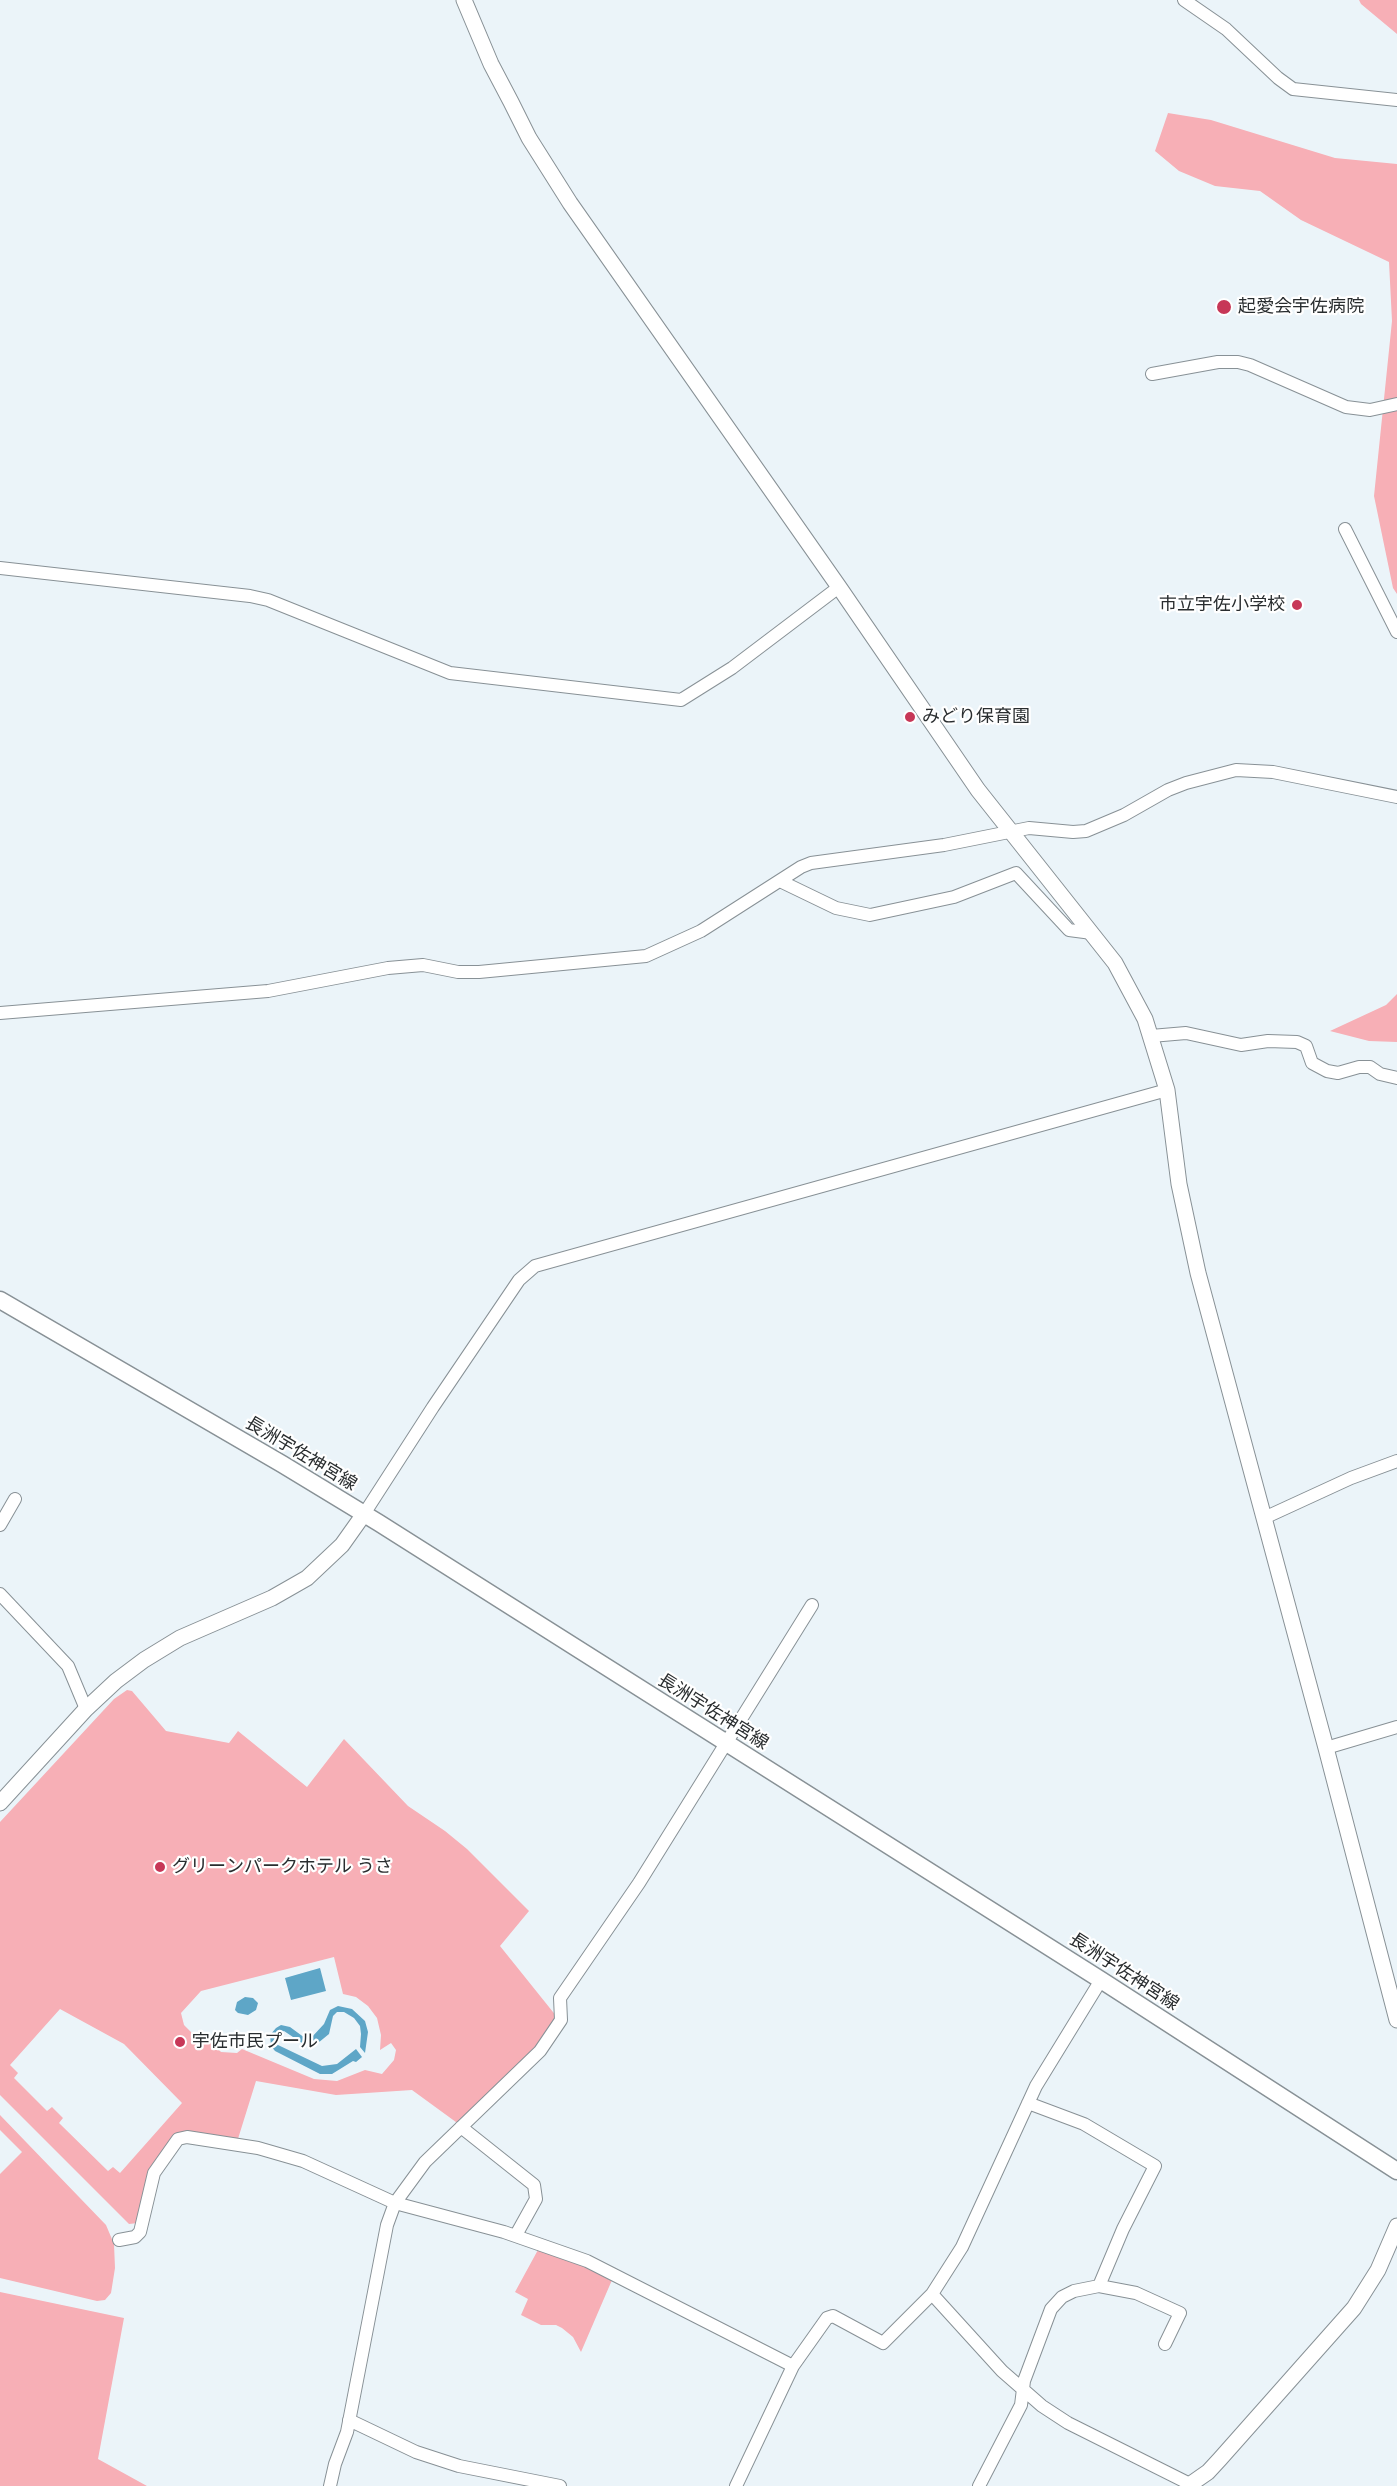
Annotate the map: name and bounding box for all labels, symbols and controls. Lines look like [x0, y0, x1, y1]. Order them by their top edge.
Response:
place label: 起愛会宇佐病院 [1238, 296, 1364, 318]
marker: 起愛会宇佐病院 [1215, 298, 1233, 316]
place label: 市立宇佐小学校 [1159, 594, 1285, 616]
marker: 市立宇佐小学校 [1290, 598, 1304, 612]
place label: みどり保育園 [922, 706, 1030, 728]
marker: みどり保育園 [903, 710, 917, 724]
street label: 長洲宇佐神宮線 [241, 1412, 361, 1496]
street label: 長洲宇佐神宮線 [654, 1669, 772, 1755]
place label: グリーンパークホテル うさ [172, 1856, 393, 1878]
marker: グリーンパークホテル うさ [153, 1860, 167, 1874]
street label: 長洲宇佐神宮線 [1065, 1929, 1183, 2015]
place label: 宇佐市民プール [192, 2031, 318, 2053]
marker: 宇佐市民プール [173, 2035, 187, 2049]

